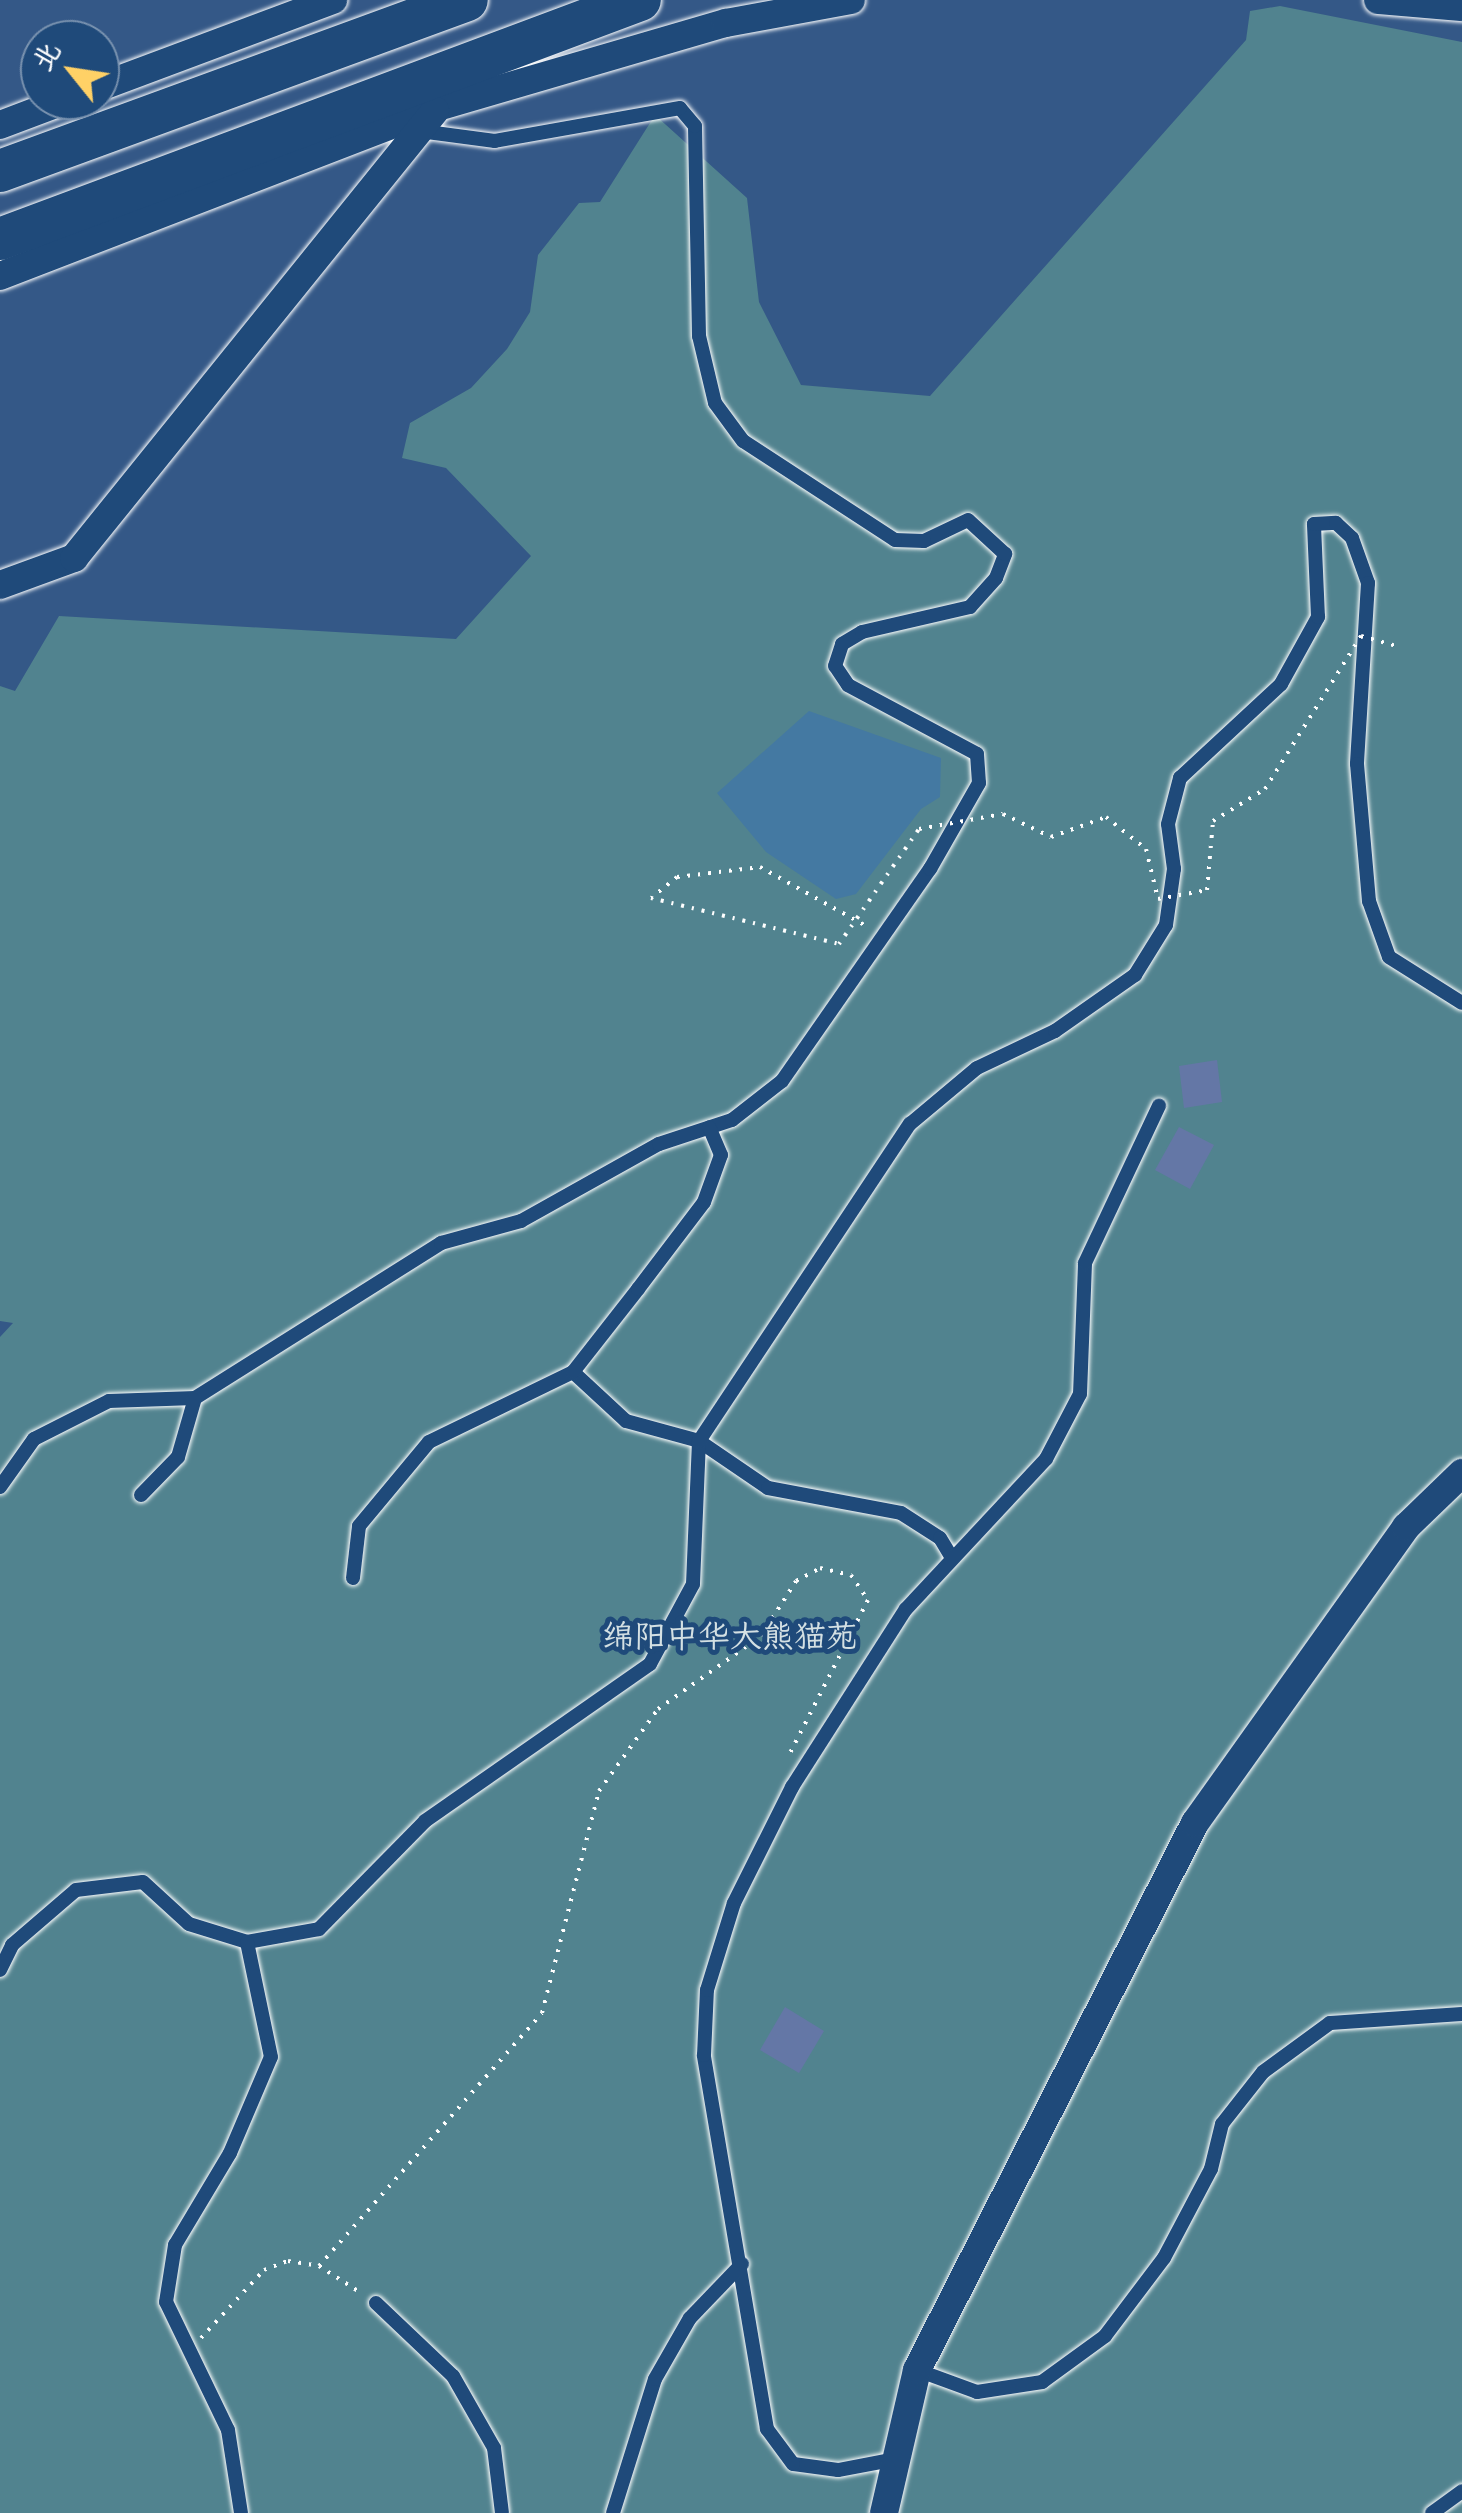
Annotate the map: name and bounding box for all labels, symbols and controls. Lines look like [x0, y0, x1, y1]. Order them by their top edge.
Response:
north arrow [20, 20, 120, 120]
text: 北 [24, 35, 67, 77]
park label: 绵阳中华大熊猫苑 [602, 1617, 858, 1655]

